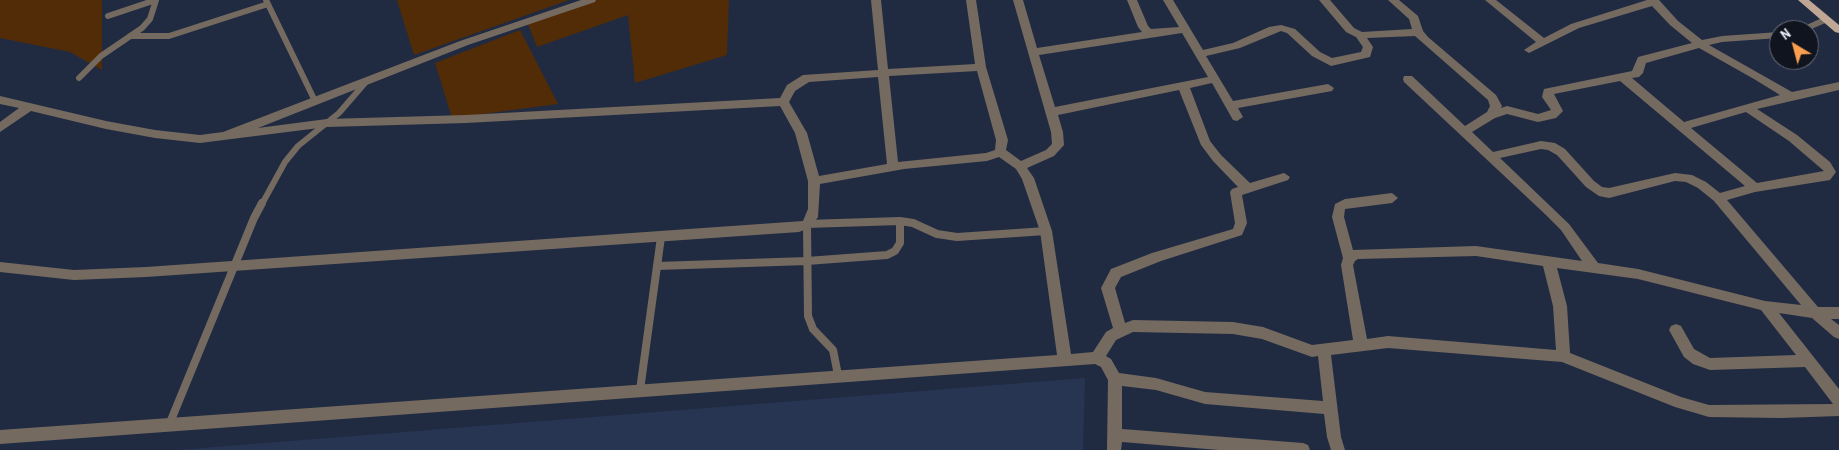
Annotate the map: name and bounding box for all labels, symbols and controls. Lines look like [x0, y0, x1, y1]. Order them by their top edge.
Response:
north arrow [1769, 20, 1819, 70]
text: N [1777, 24, 1794, 44]

